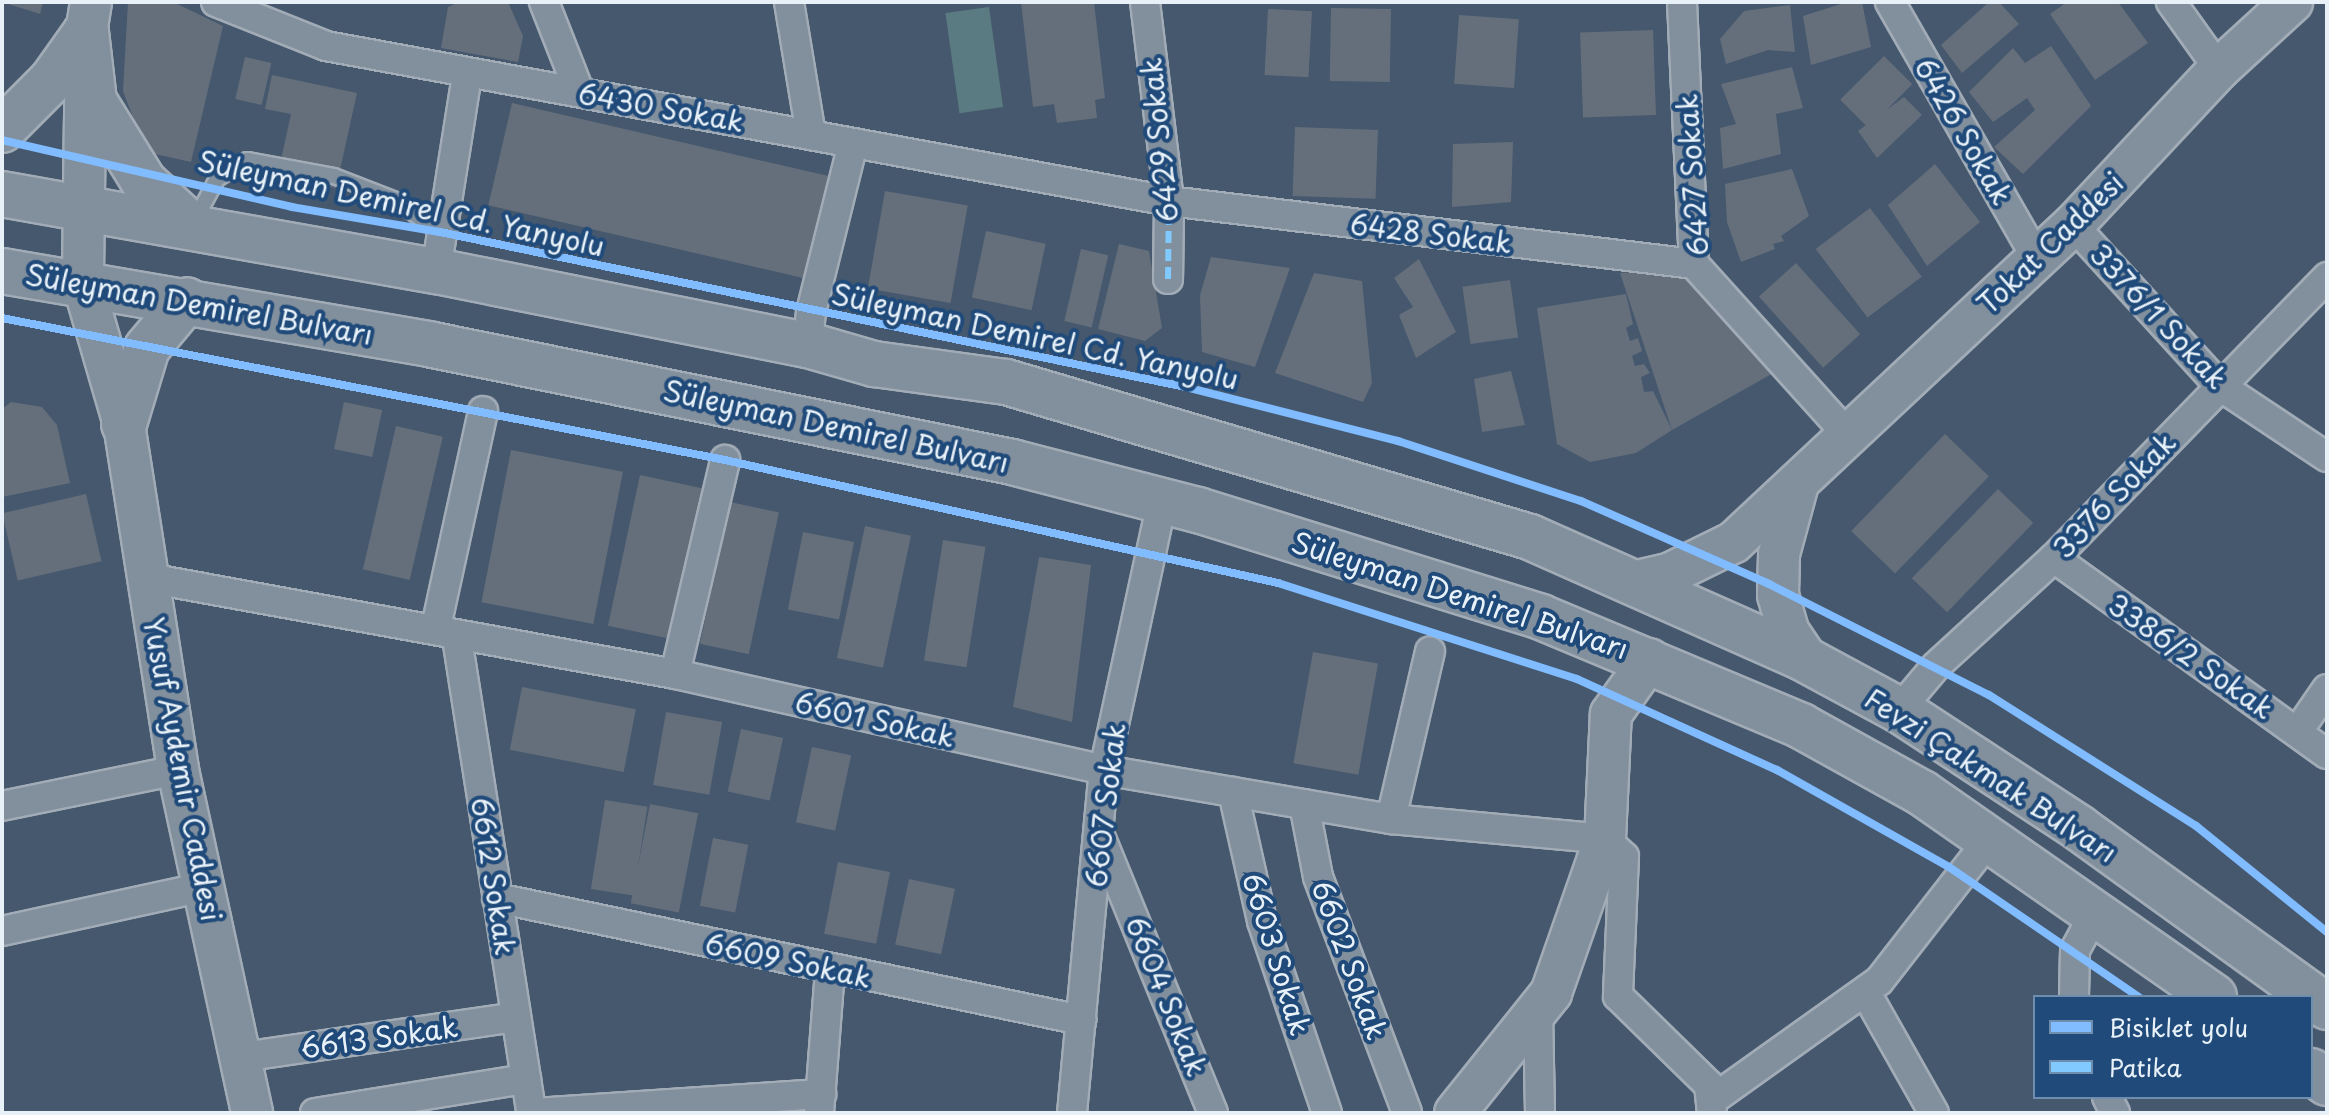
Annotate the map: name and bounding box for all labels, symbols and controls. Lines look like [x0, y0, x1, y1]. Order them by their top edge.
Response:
street label: 6426 Sokak [1908, 50, 2020, 212]
street label: 6429 Sokak [1134, 56, 1184, 224]
street label: 6430 Sokak [575, 76, 747, 138]
street label: 6427 Sokak [1670, 92, 1714, 258]
street label: Süleyman Demirel Cd. Yanyolu [194, 143, 608, 263]
street label: Tokat Caddesi [1970, 165, 2130, 321]
street label: 6428 Sokak [1347, 206, 1515, 260]
street label: 3376/1 Sokak [2083, 236, 2235, 396]
street label: Süleyman Demirel Bulvarı [22, 257, 376, 351]
street label: Süleyman Demirel Cd. Yanyolu [828, 276, 1242, 396]
street label: Süleyman Demirel Bulvarı [660, 373, 1012, 479]
street label: 3376 Sokak [2045, 425, 2183, 565]
street label: Süleyman Demirel Bulvarı [1287, 524, 1633, 666]
street label: 3386/2 Sokak [2100, 586, 2282, 726]
street label: Yusuf Aydemir Caddesi [137, 613, 229, 925]
street label: Fevzi Çakmak Bulvarı [1858, 681, 2124, 869]
street label: 6601 Sokak [791, 684, 959, 754]
street label: 6607 Sokak [1078, 720, 1132, 890]
street label: 6612 Sokak [465, 793, 523, 959]
street label: 6603 Sokak [1236, 868, 1318, 1040]
street label: 6602 Sokak [1305, 874, 1395, 1046]
street label: 6604 Sokak [1120, 911, 1214, 1081]
street label: 6609 Sokak [702, 926, 874, 994]
legend [2033, 995, 2313, 1099]
street label: 6613 Sokak [296, 1009, 462, 1065]
text: Bisiklet yolu [2109, 1009, 2248, 1045]
text: Patika [2109, 1049, 2182, 1085]

